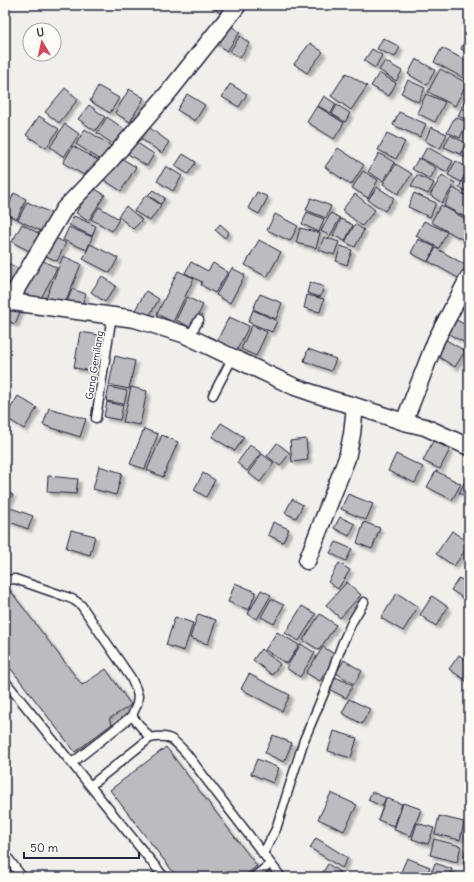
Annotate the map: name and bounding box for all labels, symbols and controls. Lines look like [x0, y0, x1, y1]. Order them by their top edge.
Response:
north arrow [22, 22, 62, 62]
text: U [36, 25, 45, 40]
street label: Gang Gemilang [83, 330, 106, 400]
scale bar [24, 834, 139, 860]
text: 50 m [30, 840, 59, 855]

